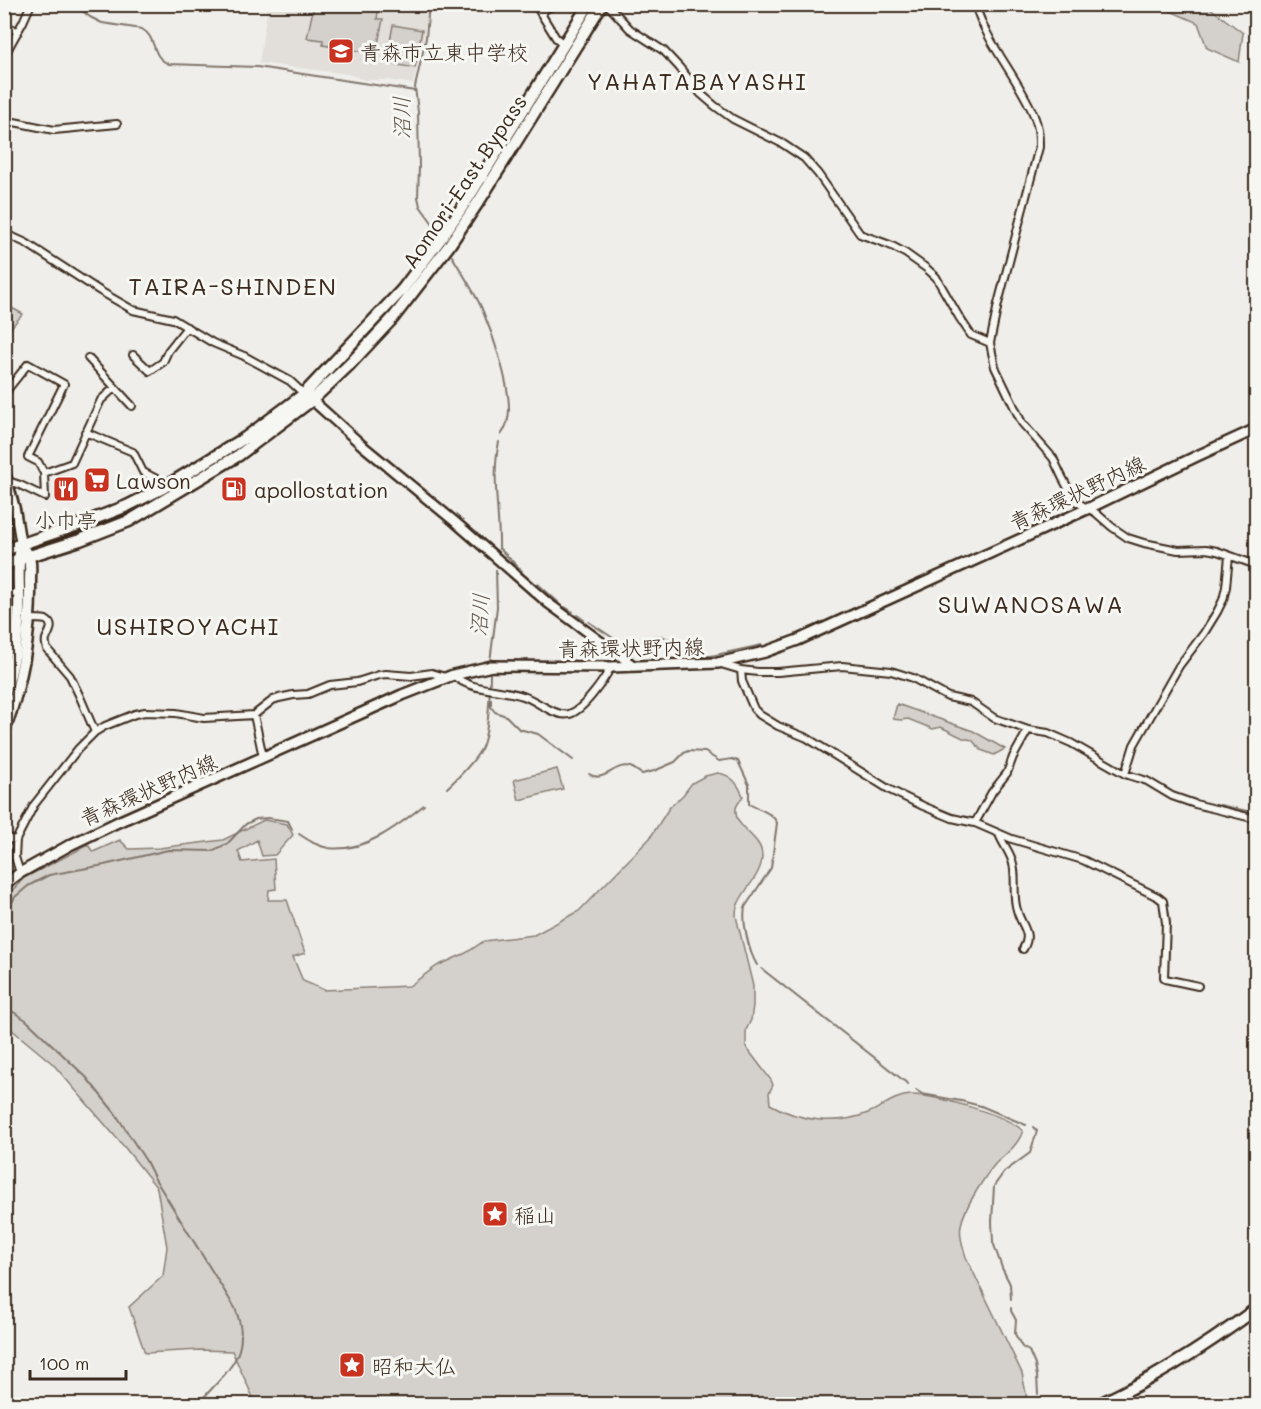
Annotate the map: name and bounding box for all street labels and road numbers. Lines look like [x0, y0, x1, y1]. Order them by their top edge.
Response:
street label: Aomori-East Bypass [396, 89, 532, 273]
street label: 青森環状野内線 [1005, 449, 1149, 535]
street label: 青森環状野内線 [557, 632, 705, 662]
street label: 青森環状野内線 [75, 747, 221, 831]

